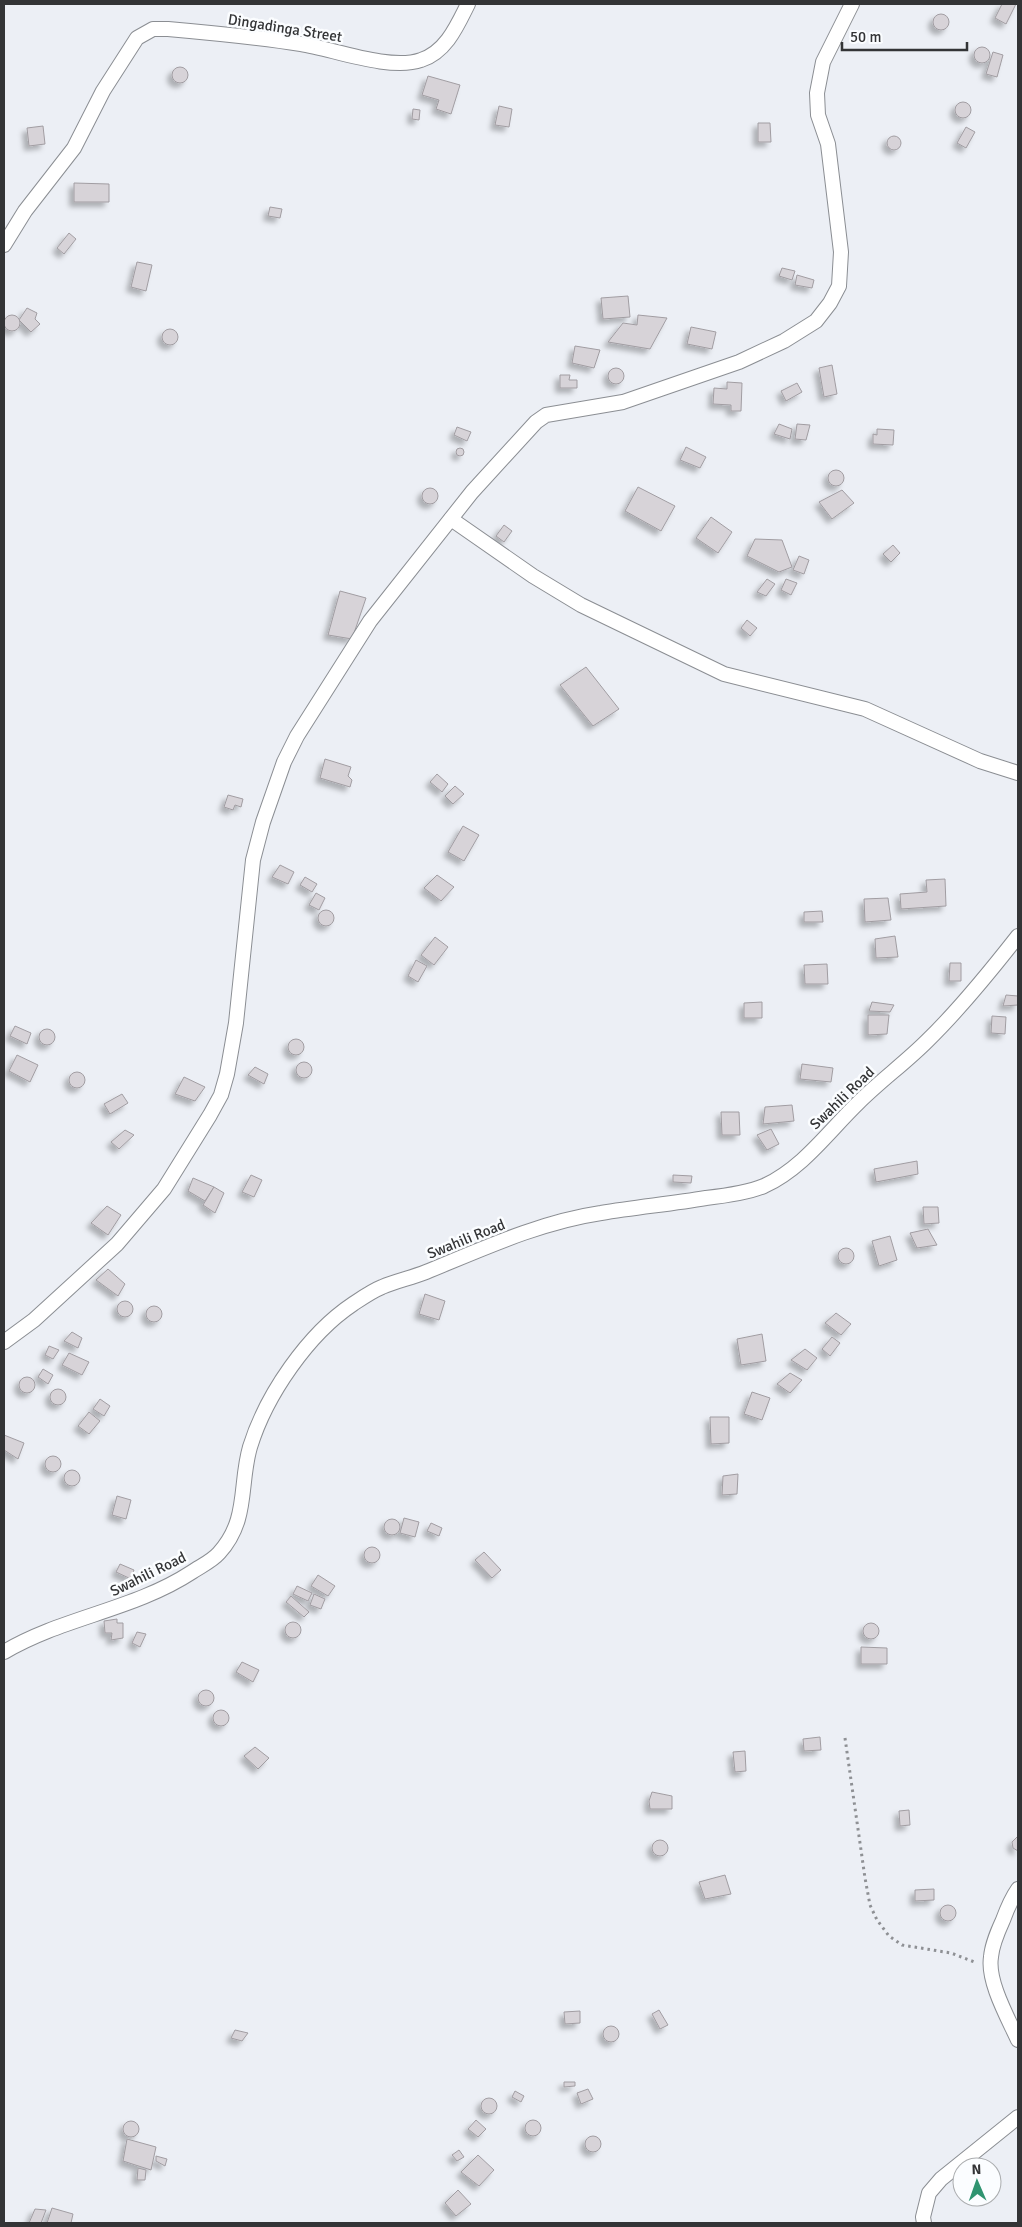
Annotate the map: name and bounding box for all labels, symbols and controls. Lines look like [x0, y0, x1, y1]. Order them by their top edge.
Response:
street label: Dingadinga Street [227, 10, 343, 46]
scale bar [842, 20, 967, 52]
text: 50 m [850, 28, 881, 46]
street label: Swahili Road [806, 1063, 878, 1133]
street label: Swahili Road [424, 1215, 508, 1263]
street label: Swahili Road [107, 1548, 189, 1600]
north arrow [952, 2157, 1002, 2207]
text: N [971, 2161, 982, 2178]

